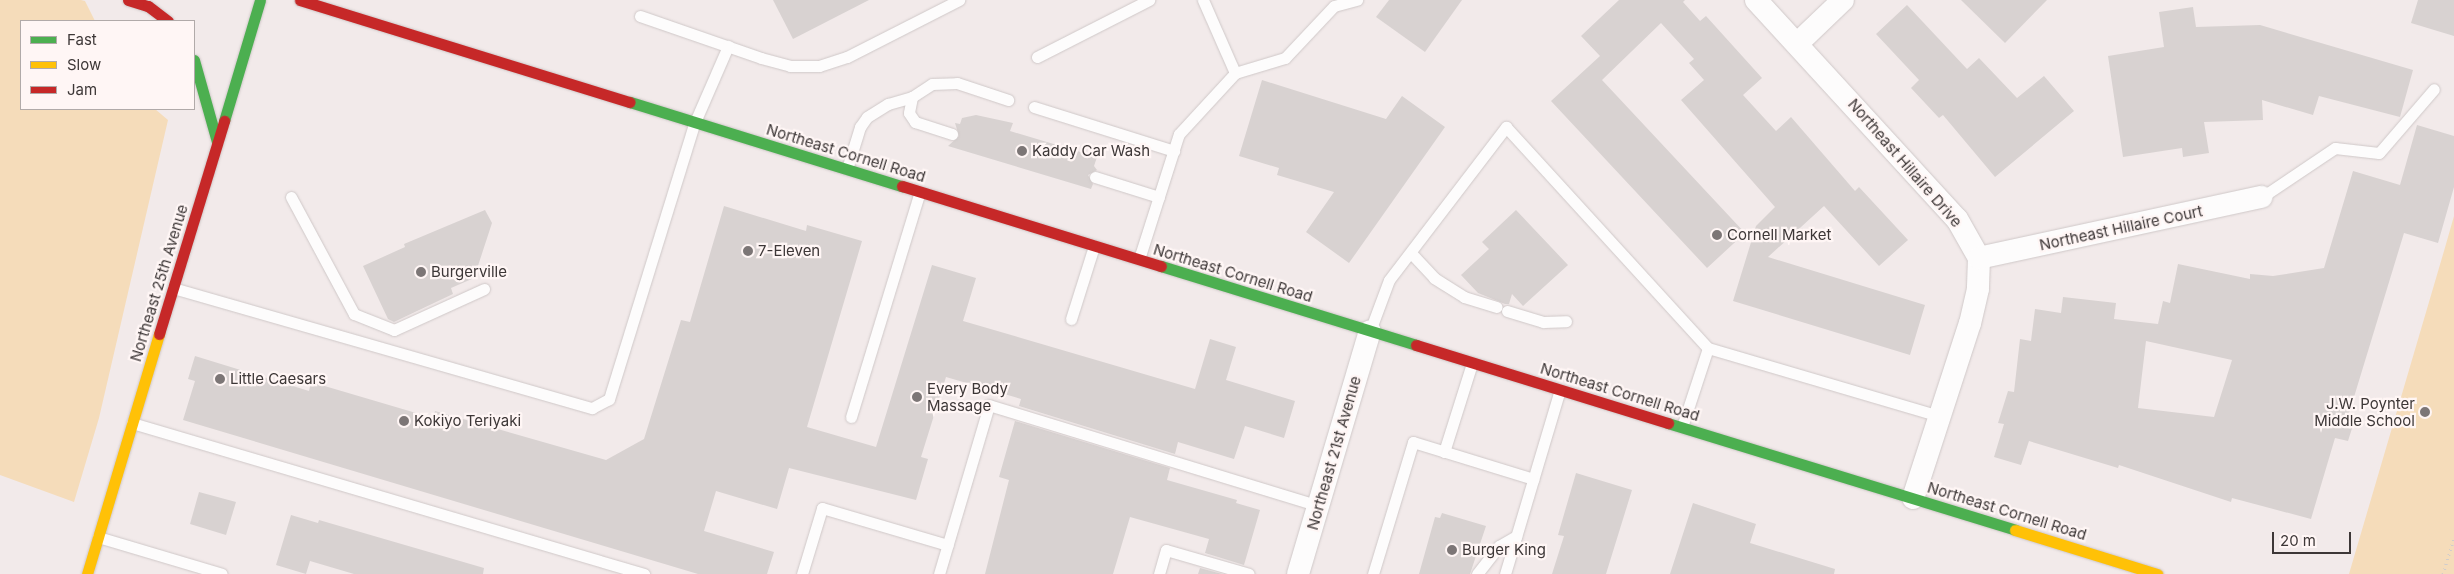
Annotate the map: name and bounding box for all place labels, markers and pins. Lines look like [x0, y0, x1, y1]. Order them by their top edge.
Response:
place label: Kaddy Car Wash [1032, 142, 1150, 160]
marker: Kaddy Car Wash [1016, 145, 1028, 157]
place label: Cornell Market [1727, 226, 1831, 244]
marker: Cornell Market [1711, 229, 1723, 241]
place label: 7-Eleven [758, 242, 820, 260]
marker: 7-Eleven [742, 245, 754, 257]
place label: Burgerville [431, 263, 507, 281]
marker: Burgerville [415, 266, 427, 278]
place label: Little Caesars [230, 370, 326, 388]
marker: Little Caesars [214, 373, 226, 385]
place label: Every Body Massage [927, 379, 1008, 414]
marker: Every Body Massage [911, 391, 923, 403]
place label: J.W. Poynter Middle School [2314, 394, 2415, 429]
marker: J.W. Poynter Middle School [2419, 406, 2431, 418]
place label: Kokiyo Teriyaki [414, 412, 521, 430]
marker: Kokiyo Teriyaki [398, 415, 410, 427]
place label: Burger King [1462, 541, 1546, 559]
marker: Burger King [1446, 544, 1458, 556]

